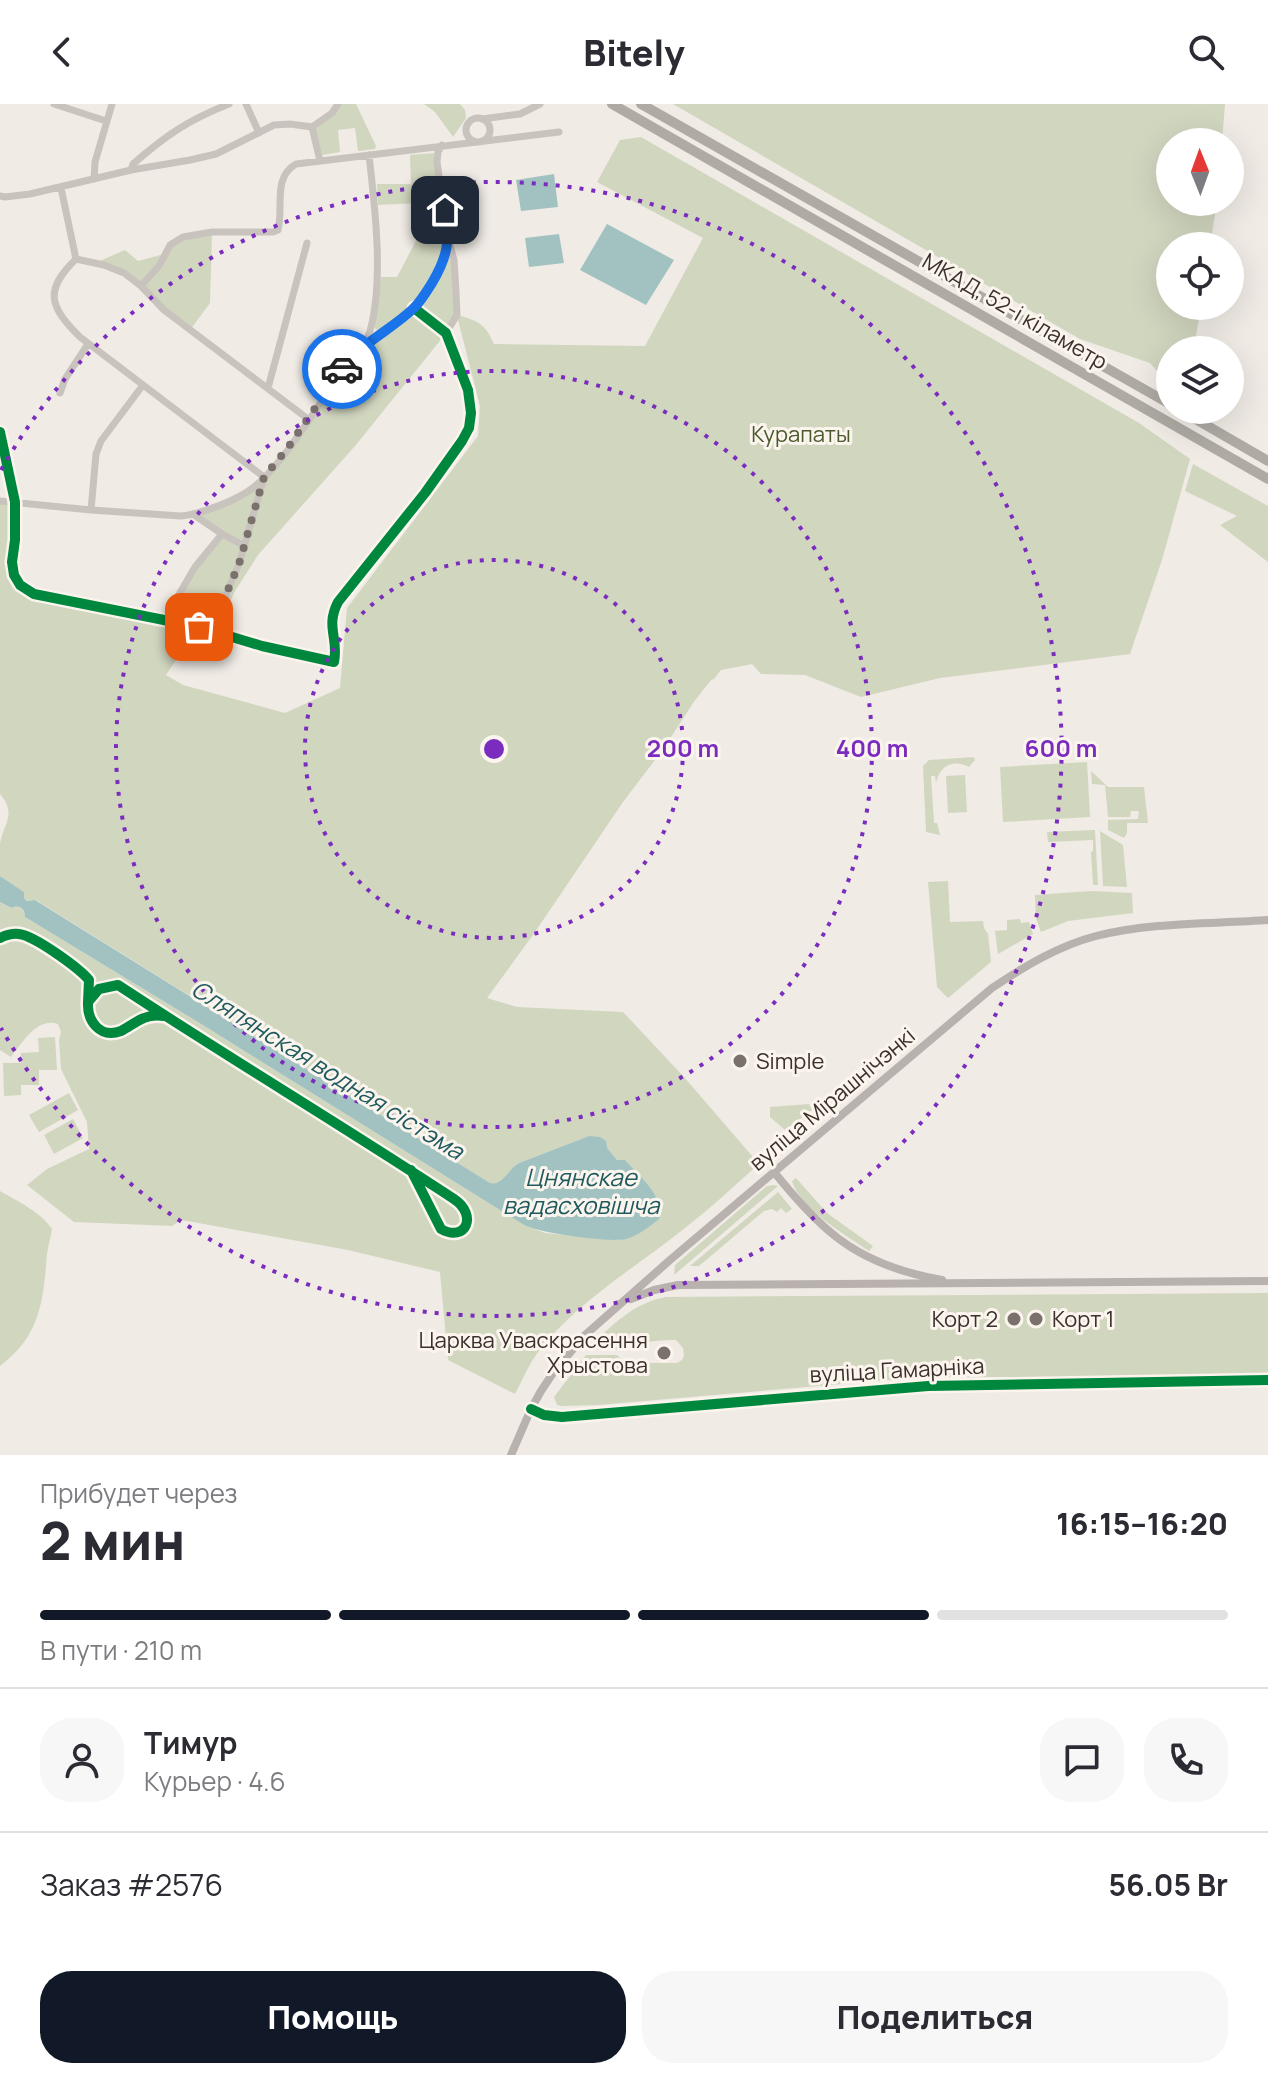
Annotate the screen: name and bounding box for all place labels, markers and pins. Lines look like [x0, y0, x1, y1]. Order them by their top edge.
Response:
pin [411, 176, 479, 244]
pin [165, 593, 233, 661]
centre of rings [480, 735, 508, 763]
place label: Simple [756, 1046, 825, 1076]
marker: Simple [731, 1052, 749, 1070]
place label: Корт 2 [932, 1304, 998, 1334]
place label: Корт 1 [1052, 1304, 1114, 1334]
marker: Корт 2 [1005, 1310, 1023, 1328]
marker: Корт 1 [1027, 1310, 1045, 1328]
place label: Царква Уваскрасення Хрыстова [419, 1325, 648, 1380]
marker: Царква Уваскрасення Хрыстова [655, 1344, 673, 1362]

